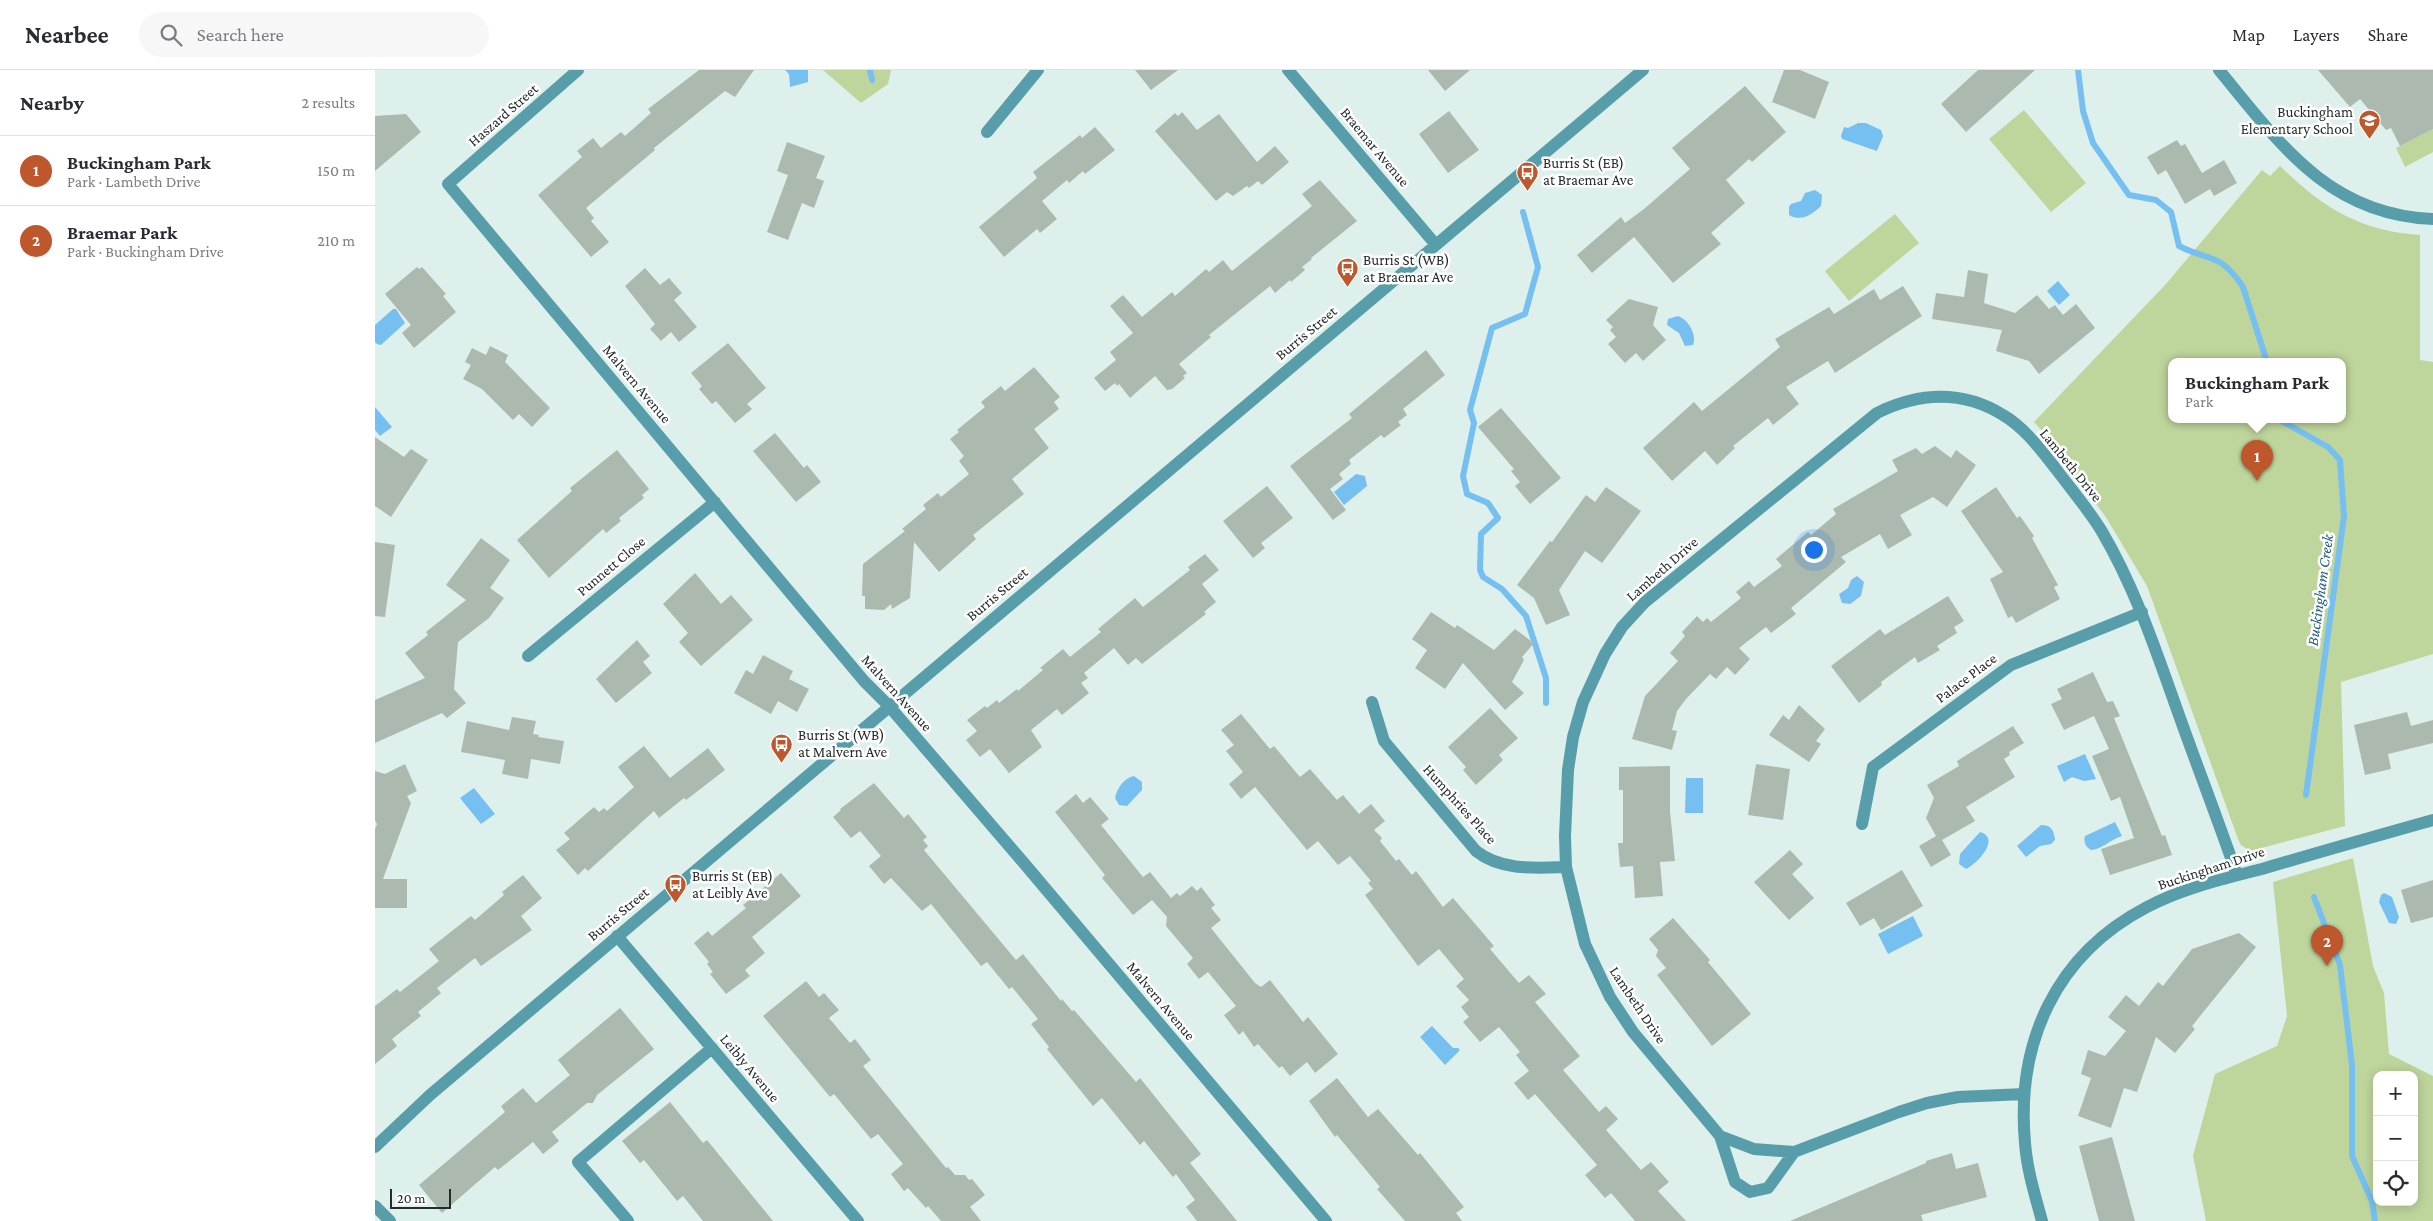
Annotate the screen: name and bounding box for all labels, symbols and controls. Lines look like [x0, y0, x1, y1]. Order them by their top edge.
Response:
search box [139, 12, 489, 57]
text: Nearbee [25, 21, 109, 48]
icon: search [157, 21, 185, 49]
text: Search here [197, 24, 284, 45]
text: Map [2232, 25, 2265, 45]
text: Layers [2293, 25, 2340, 45]
text: Share [2368, 25, 2408, 45]
street label: Haszard Street [465, 80, 542, 150]
text: Nearby [20, 91, 84, 115]
text: 2 results [302, 94, 355, 111]
street label: Braemar Avenue [1337, 104, 1413, 190]
place label: Buckingham Elementary School [2241, 104, 2353, 138]
school or university icon: Buckingham Elementary School [2357, 109, 2381, 140]
text: Buckingham Park [67, 152, 211, 173]
place label: Burris St (EB) at Braemar Ave [1543, 155, 1634, 188]
bus stop icon: Burris St (EB) at Braemar Ave [1515, 160, 1539, 191]
text: 1 [33, 162, 39, 179]
text: 150 m [317, 162, 355, 179]
text: Park · Lambeth Drive [67, 173, 200, 190]
text: Braemar Park [67, 222, 177, 243]
text: 2 [32, 232, 40, 249]
text: 210 m [317, 232, 355, 249]
text: Park · Buckingham Drive [67, 243, 224, 260]
place label: Burris St (WB) at Braemar Ave [1363, 252, 1454, 285]
bus stop icon: Burris St (WB) at Braemar Ave [1335, 257, 1359, 288]
street label: Burris Street [1272, 302, 1341, 363]
street label: Malvern Avenue [600, 342, 675, 427]
popup [2168, 358, 2346, 423]
text: Buckingham Park [2185, 372, 2329, 393]
text: Park [2185, 393, 2213, 410]
street label: Lambeth Drive [2037, 425, 2106, 505]
pin: 1 [2241, 440, 2273, 481]
water label: Buckingham Creek [2304, 532, 2337, 647]
street label: Punnett Close [574, 533, 648, 599]
street label: Lambeth Drive [1623, 533, 1701, 604]
your location [1801, 537, 1827, 563]
street label: Burris Street [963, 563, 1032, 624]
street label: Palace Place [1932, 650, 2000, 706]
street label: Malvern Avenue [859, 652, 936, 735]
place label: Burris St (WB) at Malvern Ave [798, 727, 888, 760]
bus stop icon: Burris St (WB) at Malvern Ave [770, 732, 794, 763]
street label: Humphries Place [1419, 761, 1500, 848]
street label: Buckingham Drive [2156, 843, 2267, 894]
place label: Burris St (EB) at Leibly Ave [692, 868, 773, 902]
bus stop icon: Burris St (EB) at Leibly Ave [664, 873, 688, 904]
street label: Burris Street [584, 883, 653, 944]
pin: 2 [2311, 925, 2343, 966]
street label: Malvern Avenue [1124, 959, 1199, 1044]
street label: Lambeth Drive [1606, 964, 1670, 1047]
street label: Leibly Avenue [716, 1031, 783, 1106]
map controls [2373, 1071, 2418, 1206]
button: + [2373, 1071, 2418, 1116]
button: − [2373, 1116, 2418, 1161]
button: locate [2373, 1161, 2418, 1206]
scale bar [390, 1186, 451, 1209]
text: 20 m [397, 1190, 425, 1206]

